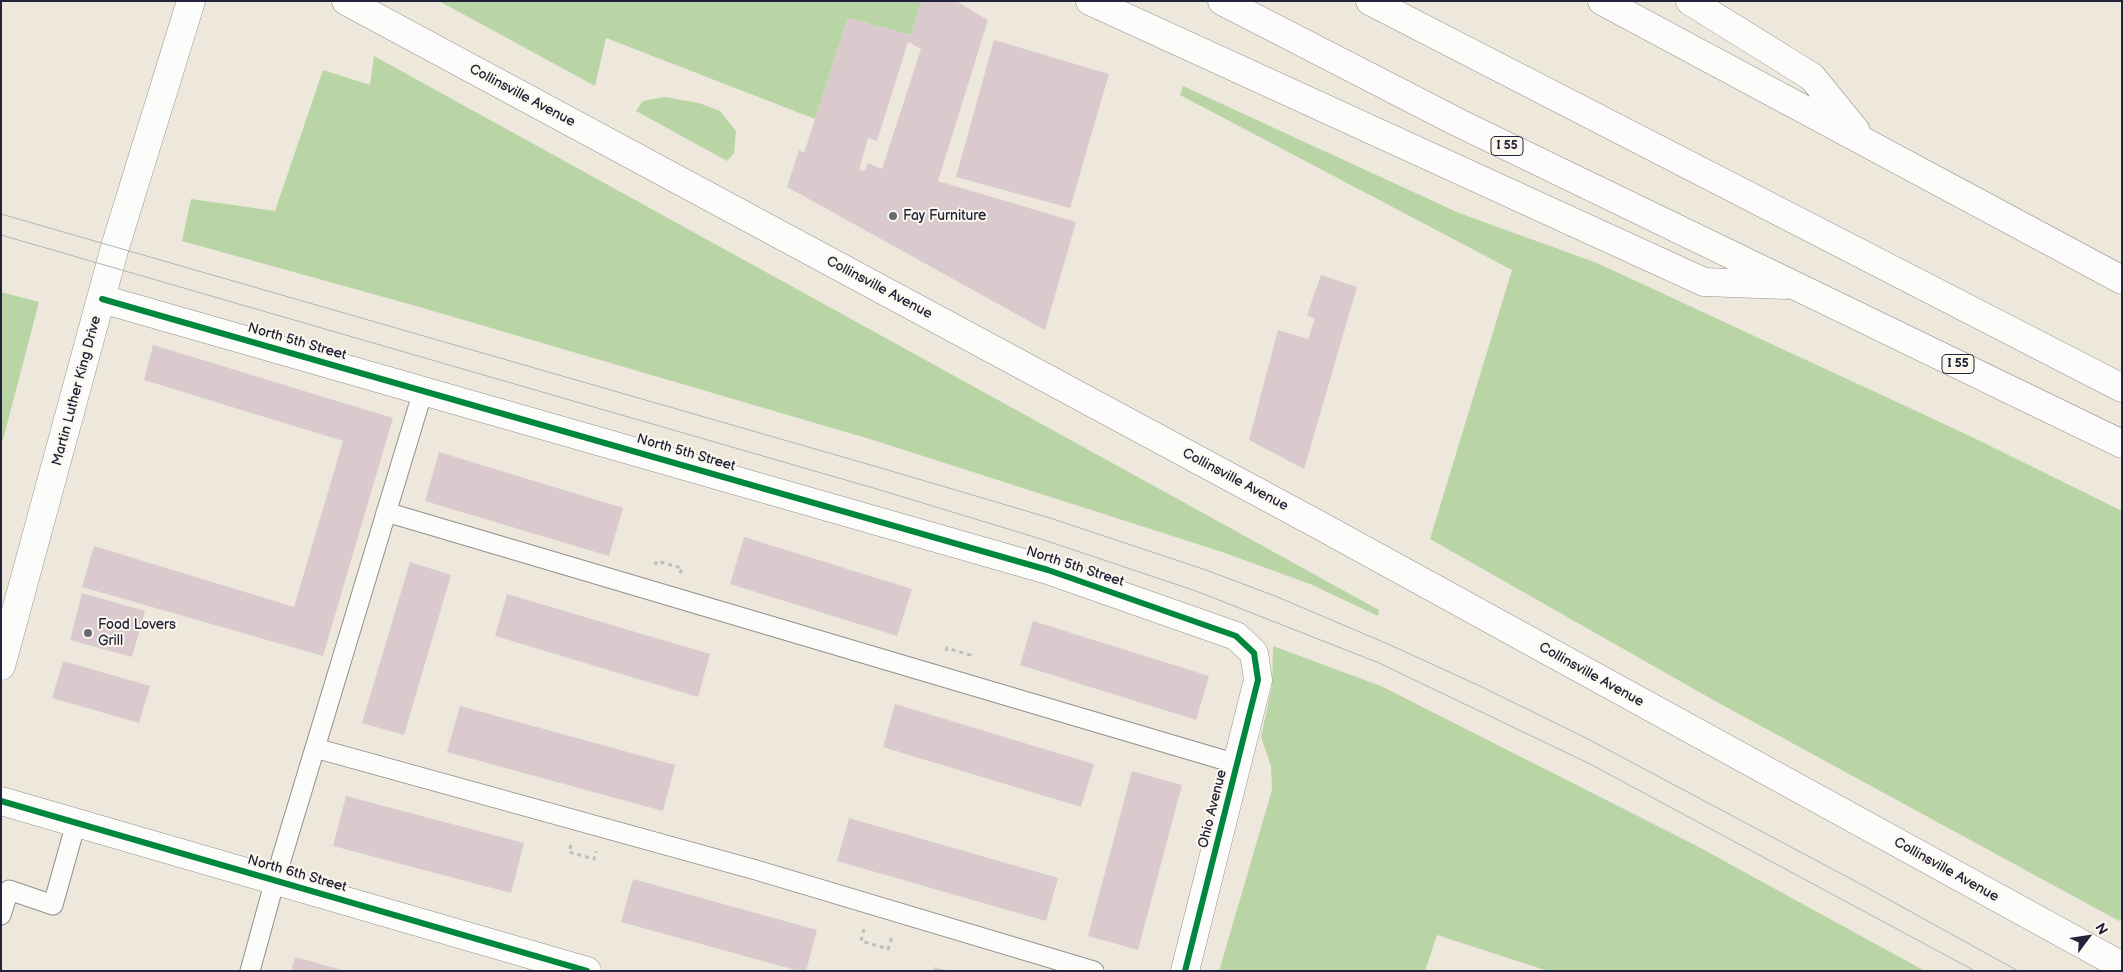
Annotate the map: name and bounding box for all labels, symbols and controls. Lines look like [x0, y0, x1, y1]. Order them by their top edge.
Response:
street label: Collinsville Avenue [466, 61, 578, 131]
road number: I 55 [1491, 136, 1523, 156]
place label: Fay Furniture [903, 208, 986, 224]
marker: Fay Furniture [887, 210, 899, 222]
street label: Collinsville Avenue [823, 253, 935, 323]
street label: Martin Luther King Drive [49, 314, 105, 468]
street label: North 5th Street [246, 320, 348, 364]
road number: I 55 [1942, 354, 1974, 374]
street label: North 5th Street [635, 431, 737, 475]
street label: Collinsville Avenue [1179, 445, 1291, 515]
street label: North 5th Street [1024, 543, 1126, 591]
place label: Food Lovers Grill [98, 617, 176, 650]
marker: Food Lovers Grill [82, 627, 94, 639]
street label: Collinsville Avenue [1536, 639, 1646, 711]
street label: Ohio Avenue [1195, 768, 1231, 850]
street label: Collinsville Avenue [1891, 834, 2001, 906]
street label: North 6th Street [246, 852, 348, 896]
north arrow [2063, 912, 2113, 962]
text: N [2091, 920, 2111, 938]

